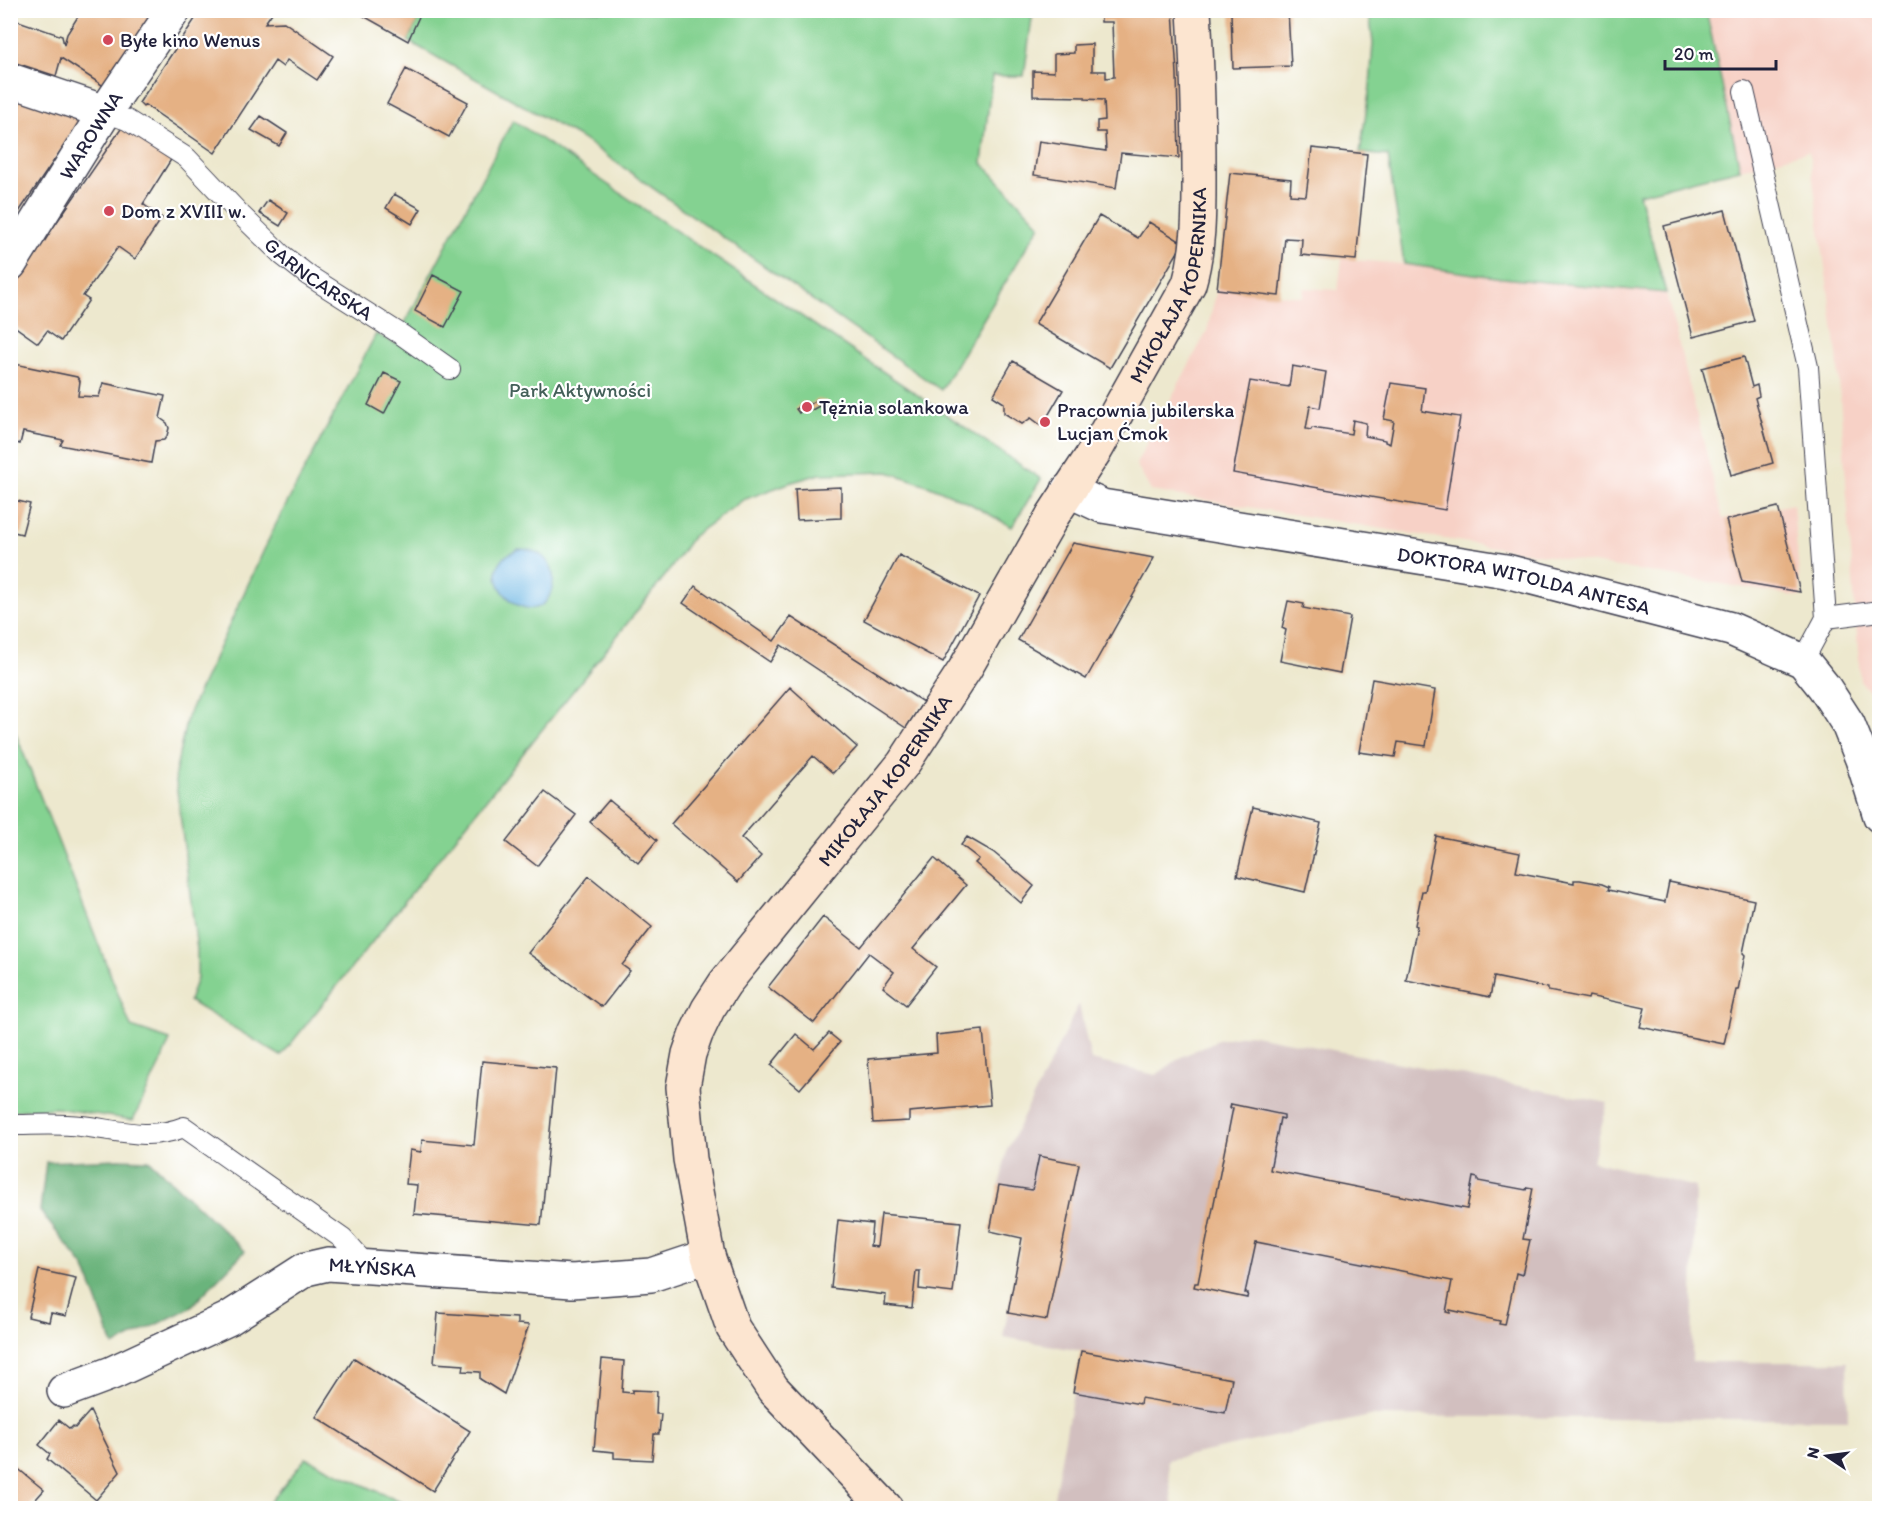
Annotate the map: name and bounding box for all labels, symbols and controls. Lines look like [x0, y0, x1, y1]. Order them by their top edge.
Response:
place label: Byłe kino Wenus [120, 28, 260, 52]
marker: Byłe kino Wenus [101, 33, 115, 47]
scale bar [1665, 33, 1776, 71]
text: 20 m [1674, 43, 1714, 65]
street label: WAROWNA [54, 86, 128, 184]
street label: MIKOŁAJA KOPERNIKA [1124, 187, 1211, 387]
place label: Dom z XVIII w. [121, 199, 247, 223]
marker: Dom z XVIII w. [102, 204, 116, 218]
street label: GARNCARSKA [259, 233, 377, 325]
park label: Park Aktywności [509, 378, 651, 402]
place label: Tężnia solankowa [819, 395, 969, 419]
place label: Pracownia jubilerska Lucjan Ćmok [1057, 398, 1234, 445]
marker: Tężnia solankowa [800, 400, 814, 414]
marker: Pracownia jubilerska Lucjan Ćmok [1038, 415, 1052, 429]
street label: DOKTORA WITOLDA ANTESA [1395, 542, 1653, 620]
street label: MIKOŁAJA KOPERNIKA [813, 690, 957, 871]
street label: MŁYŃSKA [328, 1252, 417, 1282]
north arrow [1797, 1426, 1857, 1486]
text: N [1802, 1445, 1823, 1460]

